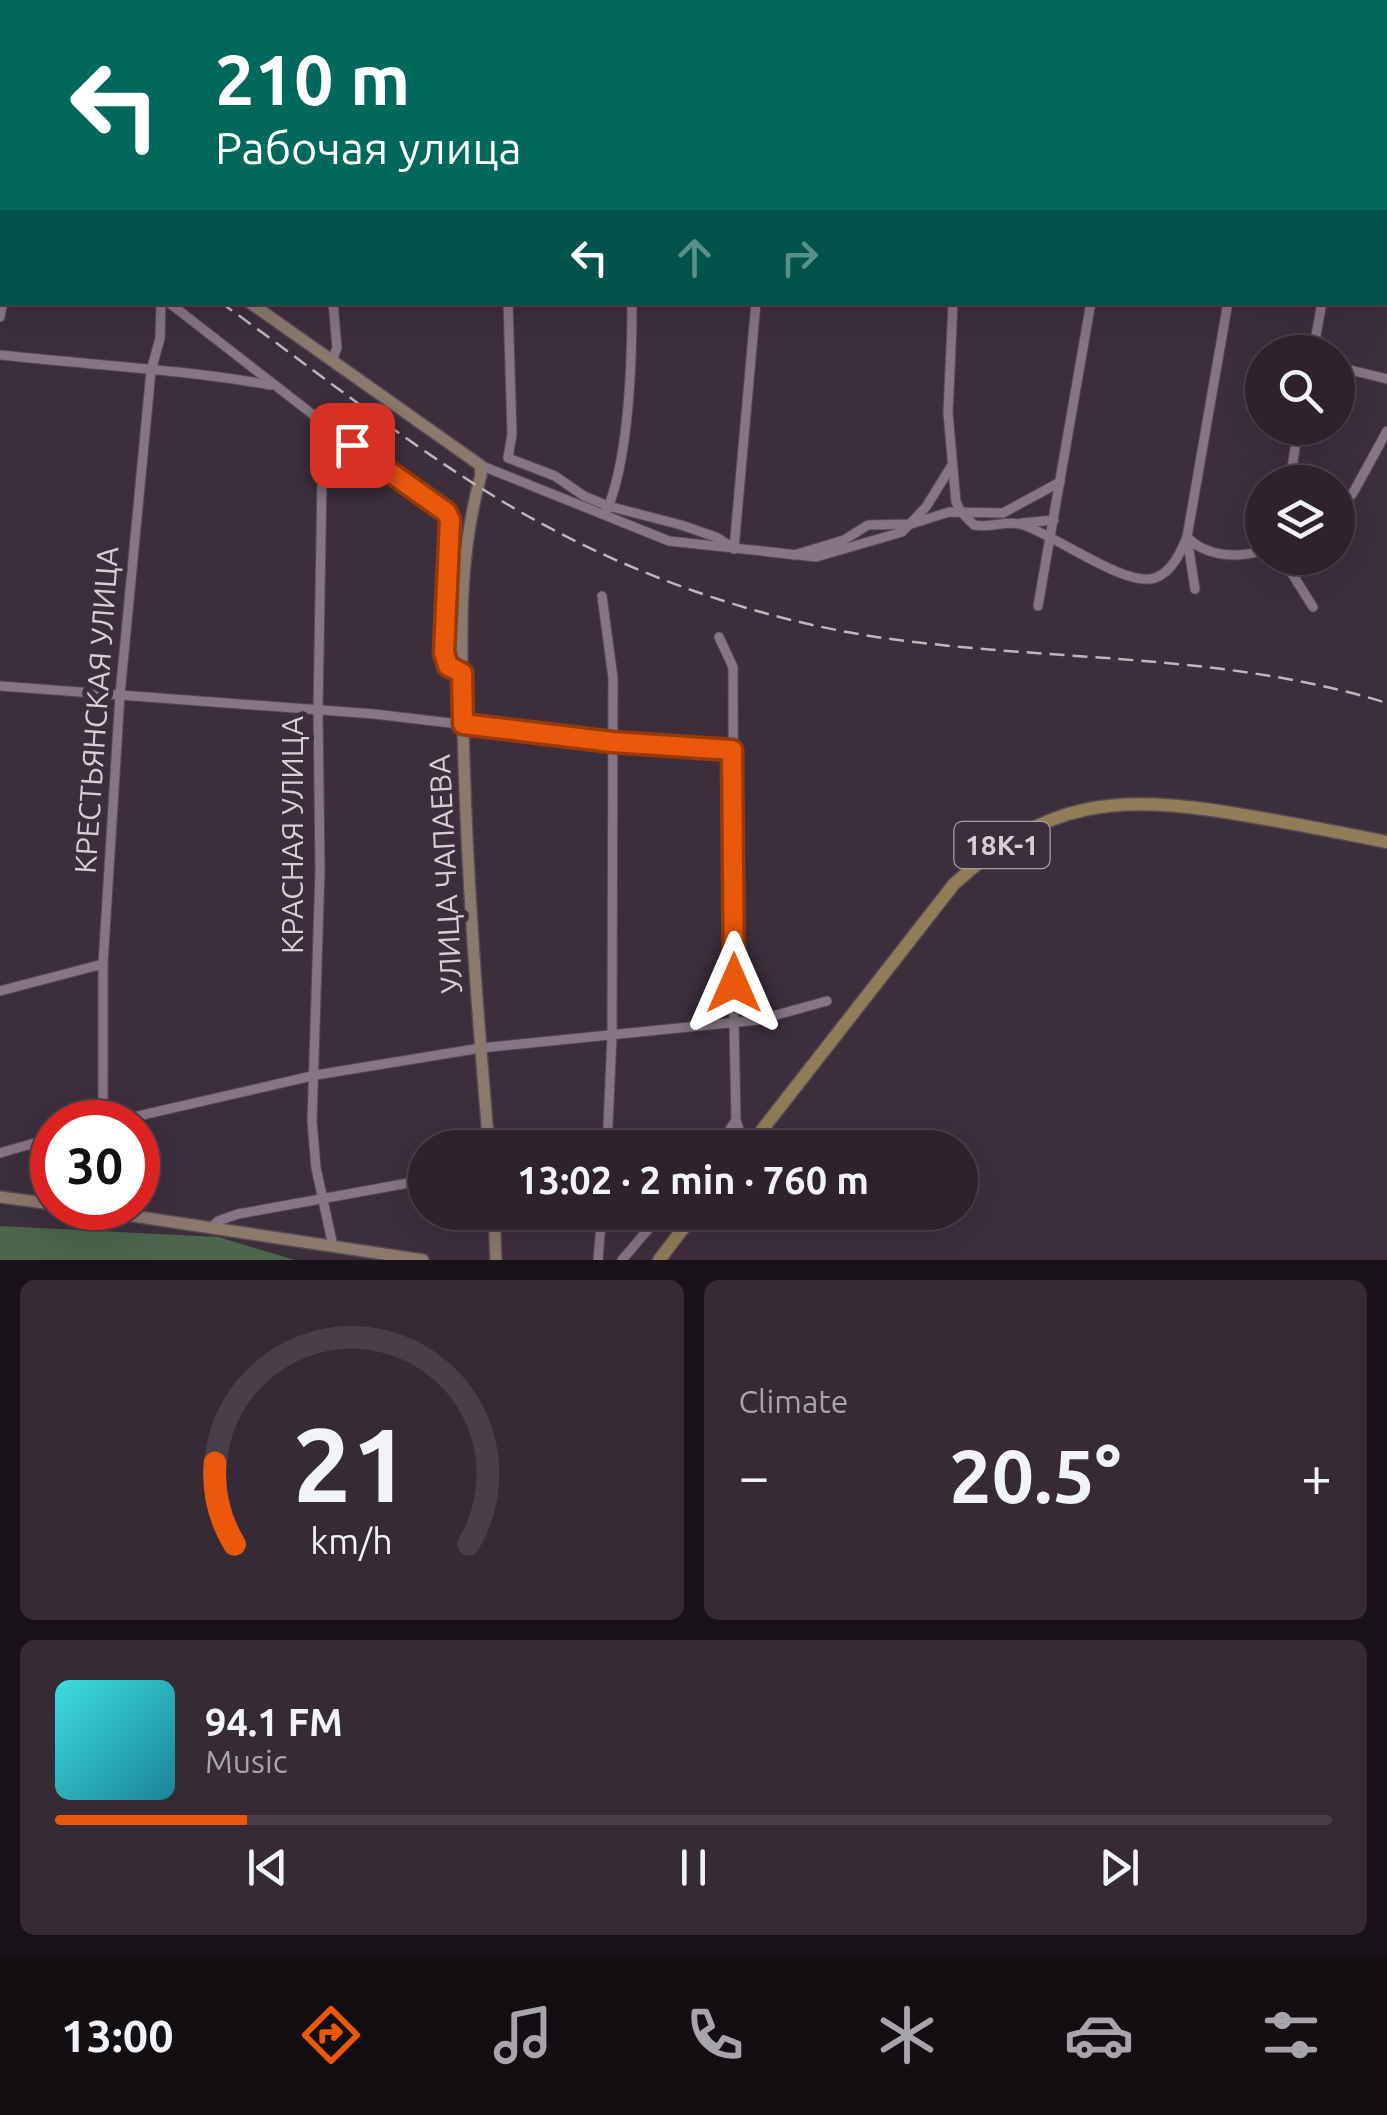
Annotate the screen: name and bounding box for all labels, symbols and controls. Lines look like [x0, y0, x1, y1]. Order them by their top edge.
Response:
icon: left [50, 40, 180, 170]
text: 210 m [215, 40, 410, 118]
text: Рабочая улица [215, 122, 522, 173]
icon: left [562, 230, 617, 285]
icon: ahead [667, 230, 722, 285]
icon: right [772, 230, 827, 285]
map controls [1245, 335, 1355, 575]
button: search [1245, 335, 1355, 445]
pin [310, 403, 395, 488]
icon: arrive [325, 418, 380, 473]
button: layers [1245, 465, 1355, 575]
street label: КРЕСТЬЯНСКАЯ УЛИЦА [68, 545, 124, 875]
street label: КРАСНАЯ УЛИЦА [275, 715, 309, 954]
street label: УЛИЦА ЧАПАЕВА [422, 753, 468, 994]
road number: 18К-1 [954, 822, 1050, 868]
position arrow [682, 931, 786, 1035]
speed limit sign: 30 [30, 1100, 160, 1230]
text: 13:02 · 2 min · 760 m [517, 1159, 869, 1201]
text: Climate [739, 1383, 849, 1419]
text: 21 [293, 1405, 410, 1522]
text: 20.5° [949, 1433, 1121, 1517]
text: − [739, 1445, 770, 1506]
text: + [1301, 1445, 1332, 1506]
text: km/h [310, 1521, 393, 1561]
text: 94.1 FM [205, 1701, 343, 1743]
text: Music [205, 1743, 288, 1779]
icon: previous [240, 1840, 295, 1895]
icon: pause [666, 1840, 721, 1895]
icon: next [1092, 1840, 1147, 1895]
icon: directions [296, 2000, 366, 2070]
icon: music [488, 2000, 558, 2070]
icon: phone [680, 2000, 750, 2070]
icon: climate [872, 2000, 942, 2070]
icon: car [1064, 2000, 1134, 2070]
icon: filters [1256, 2000, 1326, 2070]
text: 13:00 [61, 2010, 174, 2061]

